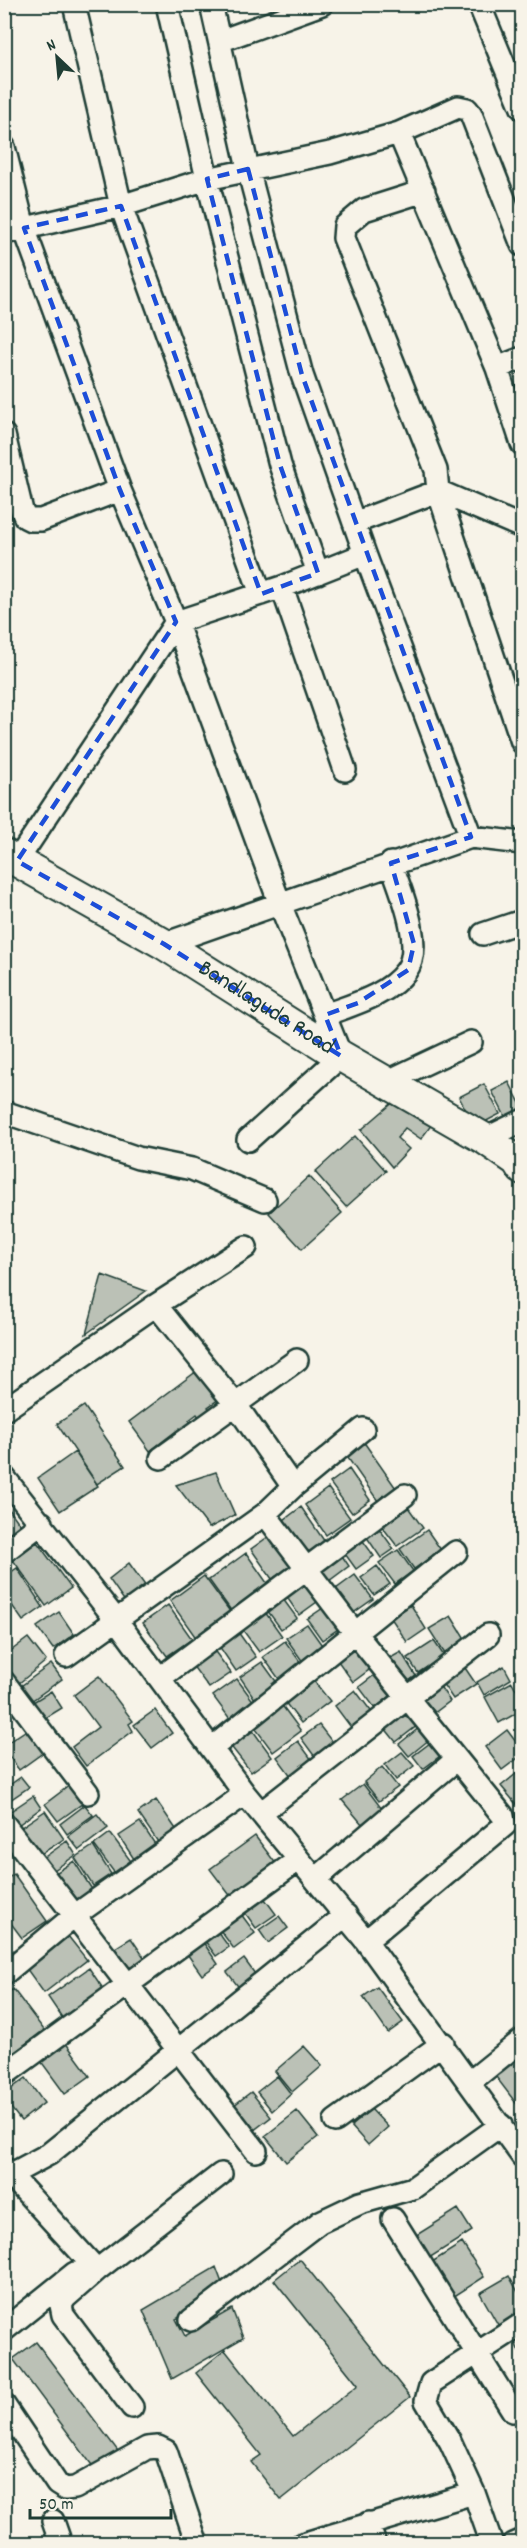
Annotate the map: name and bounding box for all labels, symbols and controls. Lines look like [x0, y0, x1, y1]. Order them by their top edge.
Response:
north arrow [27, 27, 87, 87]
text: N [43, 34, 60, 58]
street label: Bandlaguda Road [191, 952, 341, 1064]
scale bar [30, 2482, 171, 2520]
text: 50 m [39, 2493, 74, 2518]

